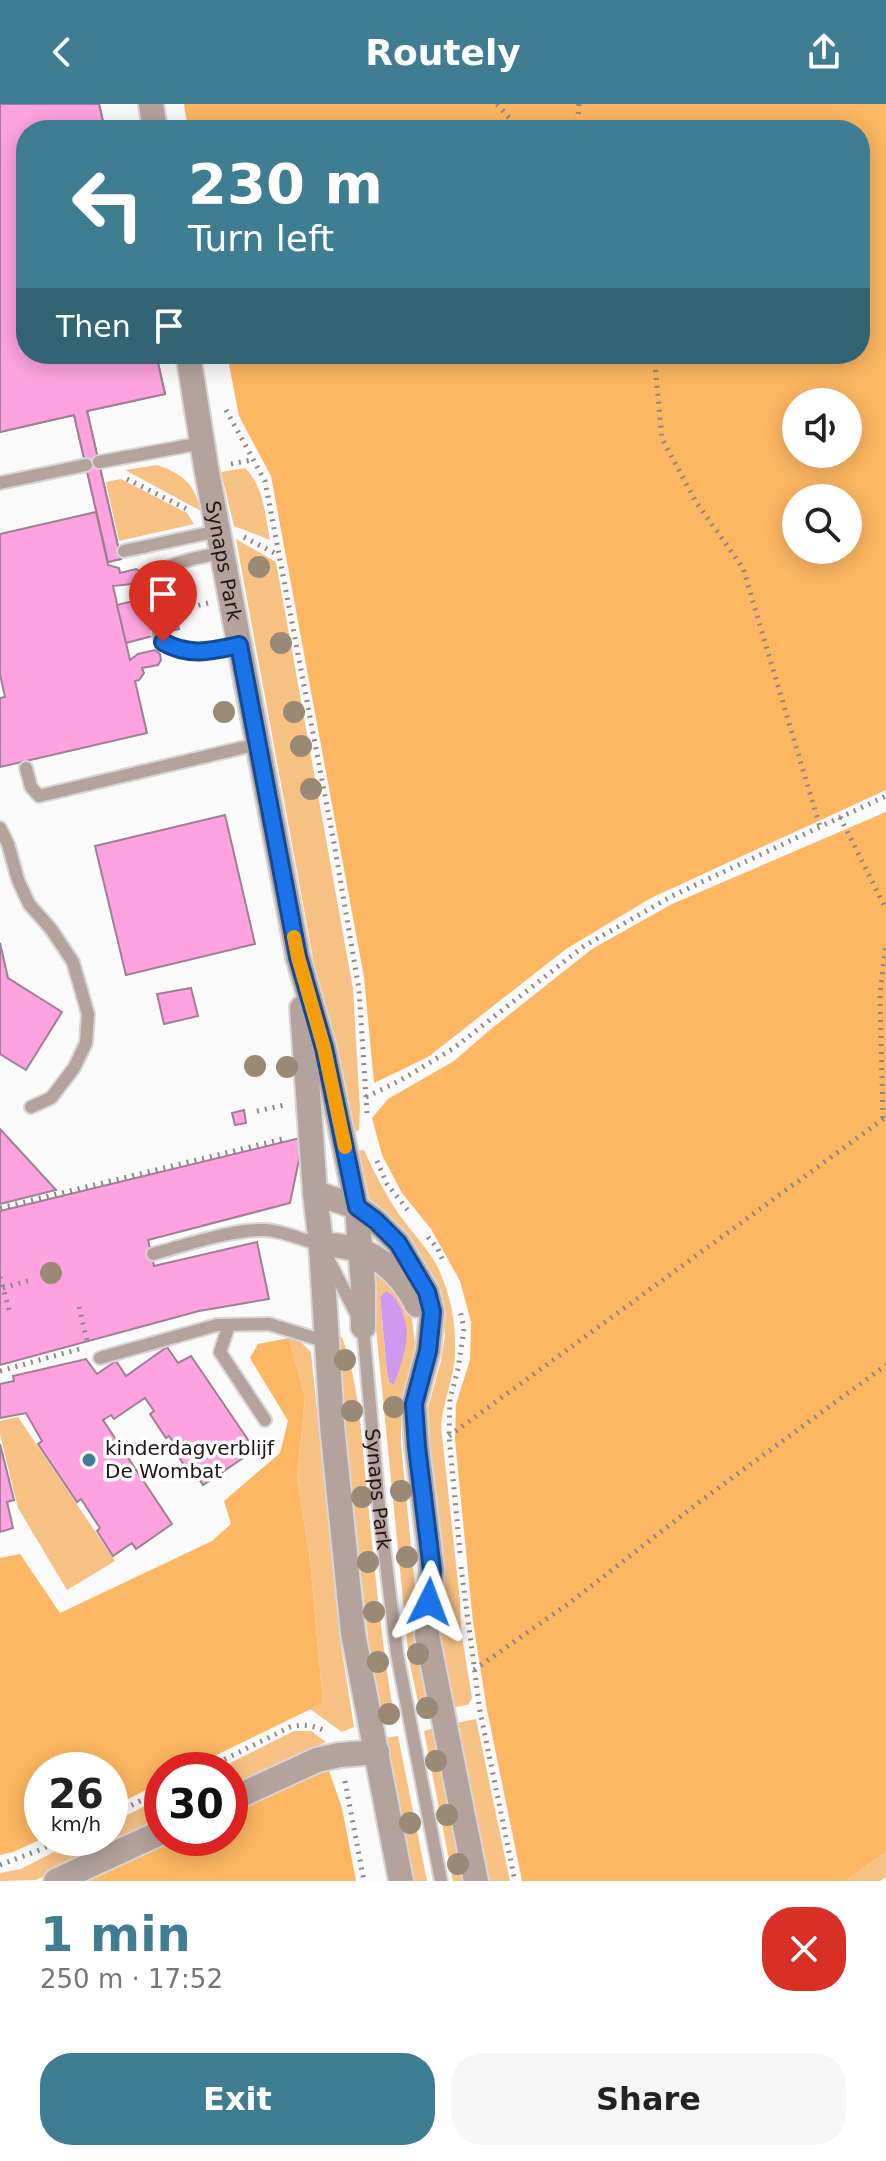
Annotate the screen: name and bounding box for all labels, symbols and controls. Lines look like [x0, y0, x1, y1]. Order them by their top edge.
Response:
icon: back [40, 30, 84, 74]
icon: share [802, 30, 846, 74]
text: Routely [365, 32, 521, 73]
text: 230 m [188, 151, 383, 216]
icon: left [56, 152, 160, 256]
text: Turn left [188, 218, 334, 259]
icon: arrive [147, 304, 191, 348]
text: Then [56, 309, 131, 344]
map controls [782, 388, 862, 564]
button: sound [782, 388, 862, 468]
button: search [782, 484, 862, 564]
street label: Synaps Park [201, 499, 247, 624]
pin [129, 560, 197, 642]
icon: arrive [141, 572, 185, 616]
street label: Synaps Park [360, 1427, 396, 1552]
place label: kinderdagverblijf De Wombat [105, 1436, 275, 1483]
marker: kinderdagverblijf De Wombat [80, 1451, 98, 1469]
position arrow [387, 1560, 471, 1644]
speed limit sign: 30 [144, 1752, 248, 1856]
text: 26 [48, 1771, 104, 1817]
text: km/h [51, 1812, 101, 1836]
text: 1 min [40, 1906, 191, 1962]
button: close [762, 1907, 846, 1991]
text: 250 m · 17:52 [40, 1964, 223, 1994]
button: Exit [40, 2053, 435, 2145]
button: Share [451, 2053, 846, 2145]

